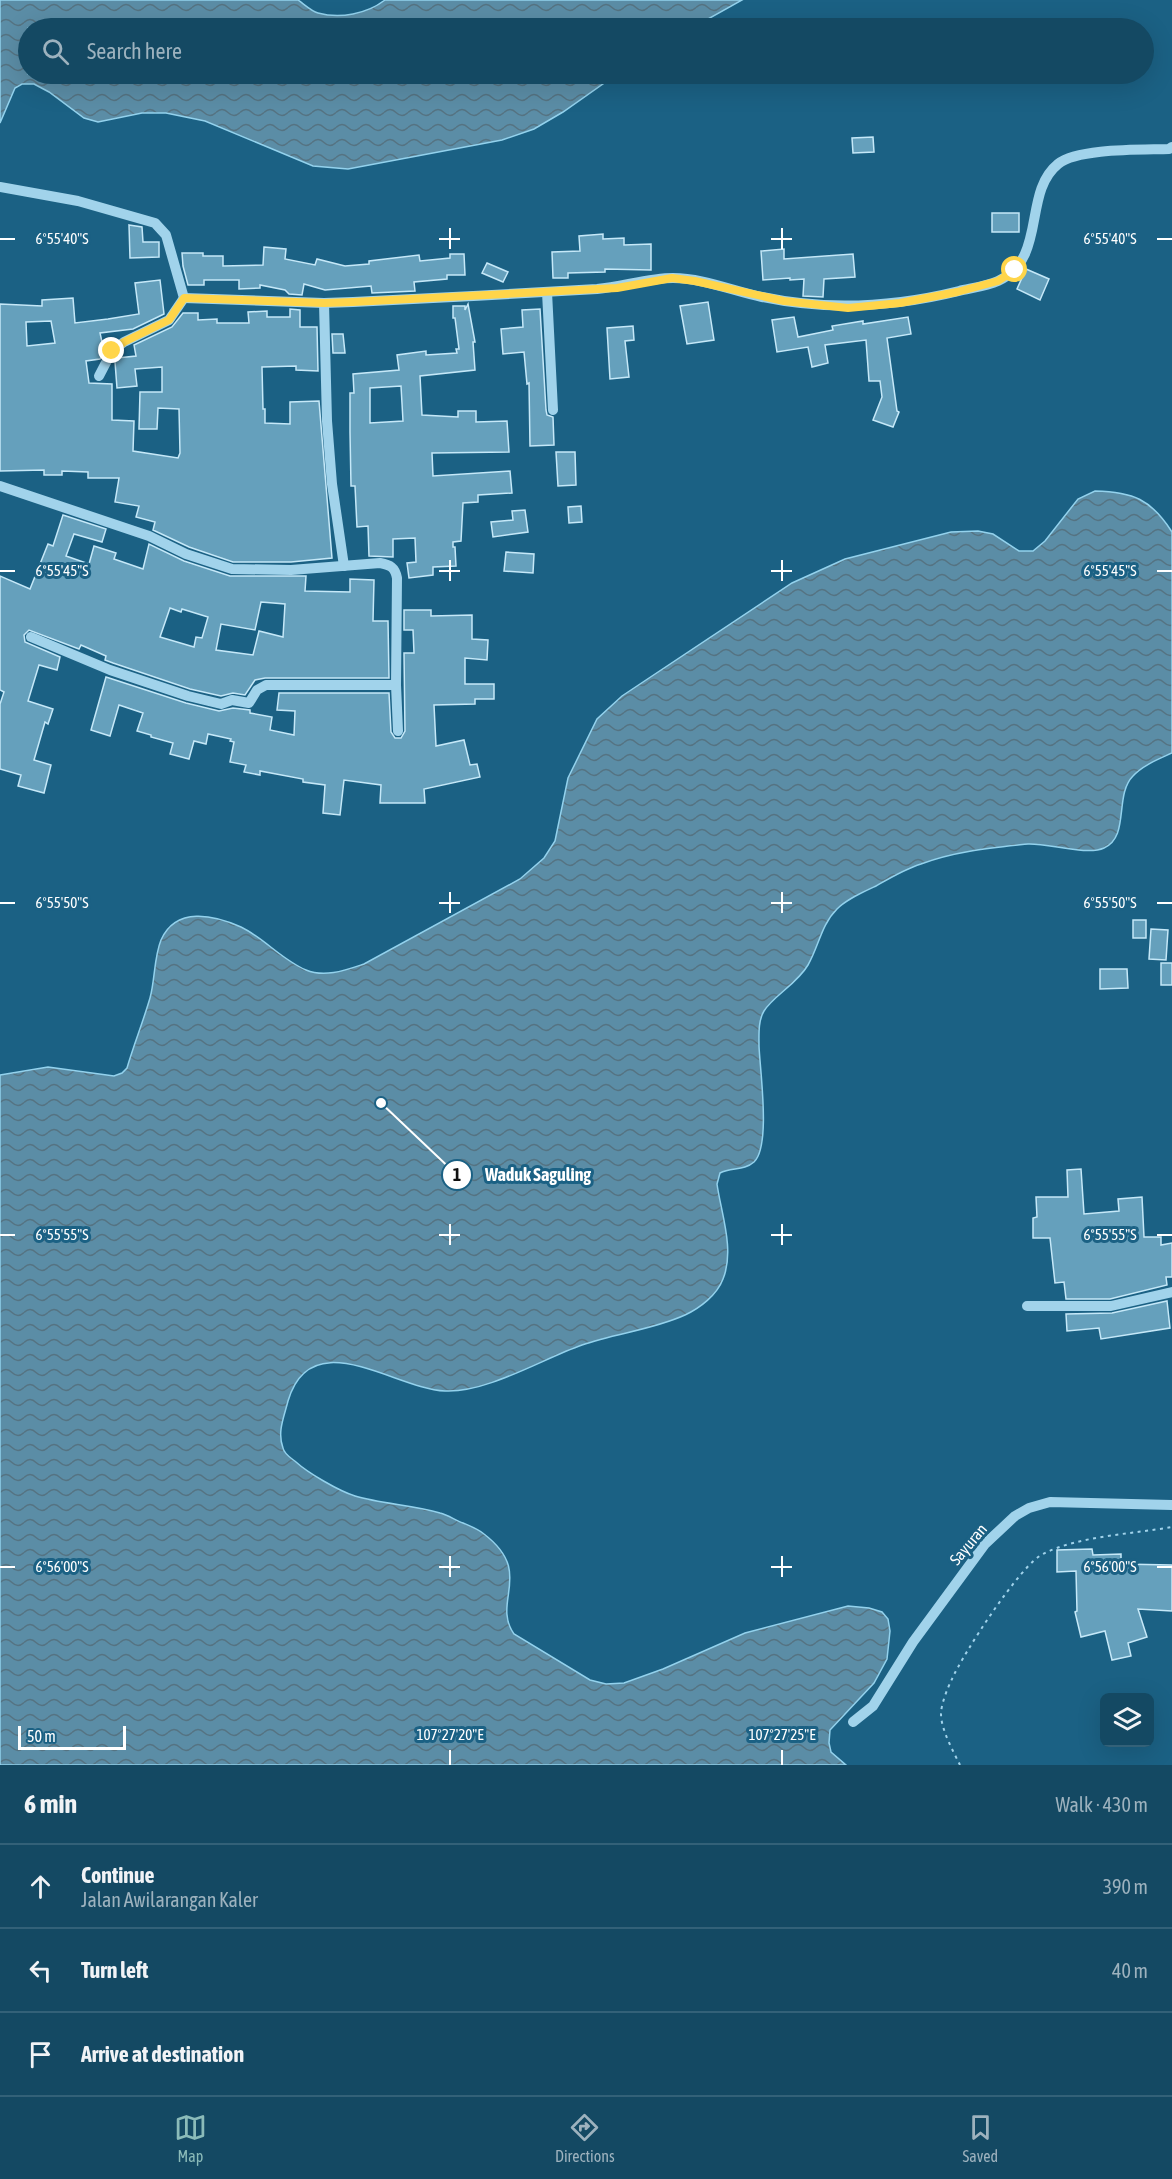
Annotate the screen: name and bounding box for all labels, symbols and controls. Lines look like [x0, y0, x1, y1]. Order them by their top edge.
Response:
search box [18, 18, 1154, 84]
icon: search [39, 35, 72, 68]
text: Search here [87, 38, 182, 64]
text: 6°55'40"S [35, 230, 89, 247]
text: 6°55'40"S [1083, 230, 1137, 247]
route start [1001, 256, 1027, 282]
route end [98, 337, 124, 363]
text: 6°55'45"S [35, 562, 89, 579]
text: 6°55'45"S [1083, 562, 1137, 579]
text: 6°55'50"S [35, 894, 89, 911]
text: 6°55'50"S [1083, 894, 1137, 911]
callout: Waduk Saguling [442, 1157, 603, 1193]
text: 1 [453, 1164, 461, 1185]
text: Waduk Saguling [484, 1164, 591, 1185]
text: 6°55'55"S [35, 1226, 89, 1243]
text: 6°55'55"S [1083, 1226, 1137, 1243]
street label: Sayuran [946, 1520, 991, 1569]
text: 6°56'00"S [35, 1558, 89, 1575]
text: 6°56'00"S [1083, 1558, 1137, 1575]
map controls [1100, 1693, 1154, 1747]
button: layers [1100, 1693, 1154, 1747]
scale bar [18, 1723, 126, 1750]
text: 107°27'20"E [416, 1726, 484, 1743]
text: 107°27'25"E [748, 1726, 816, 1743]
text: 50 m [27, 1727, 56, 1745]
text: 6 min [24, 1789, 77, 1819]
text: Walk · 430 m [1056, 1793, 1148, 1816]
text: Continue [81, 1862, 155, 1888]
icon: ahead [24, 1870, 57, 1903]
text: 390 m [1103, 1875, 1148, 1898]
text: Jalan Awilarangan Kaler [81, 1888, 258, 1911]
icon: left [24, 1954, 57, 1987]
text: Turn left [81, 1957, 148, 1983]
text: 40 m [1112, 1959, 1148, 1982]
icon: arrive [24, 2038, 57, 2071]
text: Arrive at destination [81, 2041, 244, 2067]
tab: Map [174, 2111, 207, 2165]
tab: Directions [555, 2111, 615, 2165]
tab: Saved [963, 2111, 998, 2165]

